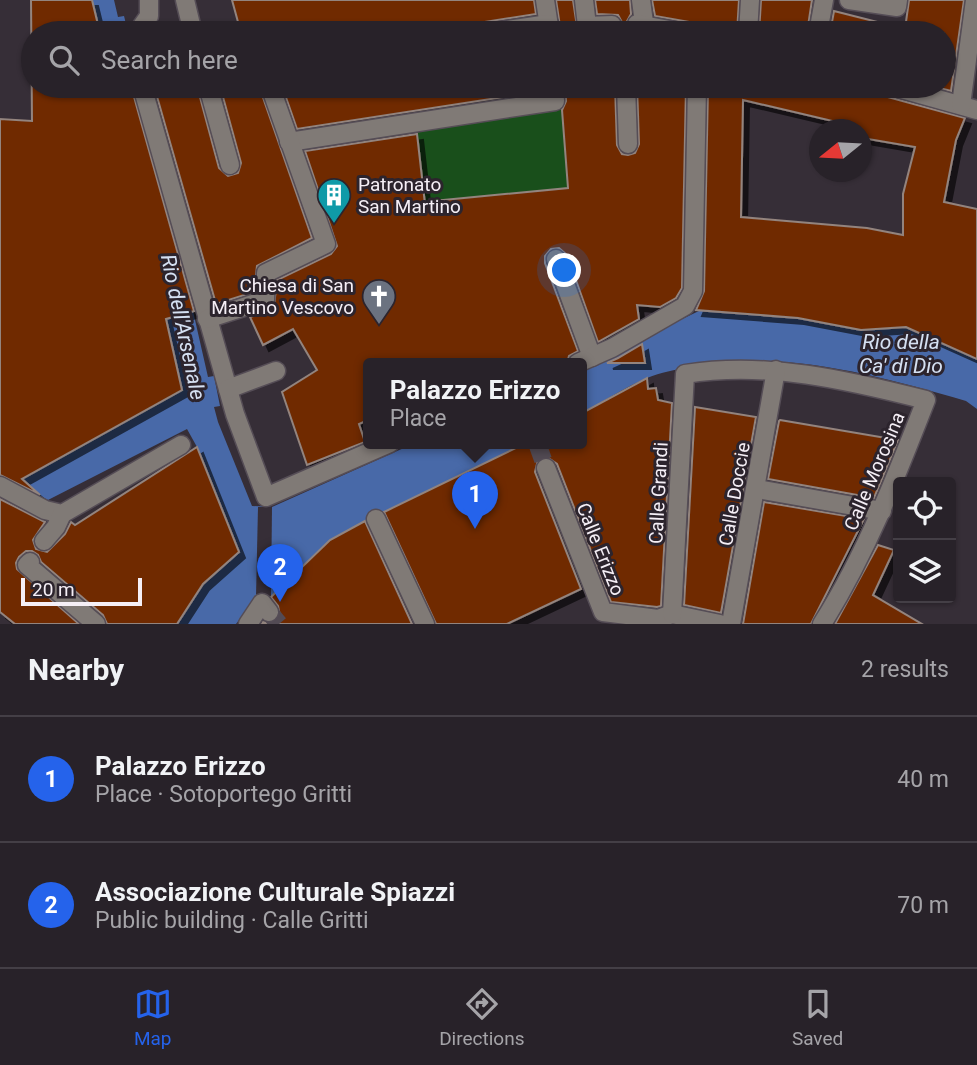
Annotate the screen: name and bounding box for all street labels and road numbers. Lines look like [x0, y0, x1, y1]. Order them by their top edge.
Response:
street label: Calle Morosina [839, 408, 910, 534]
street label: Calle Doccie [714, 441, 755, 548]
street label: Calle Grandi [644, 442, 673, 545]
street label: Calle Erizzo [571, 499, 630, 599]

